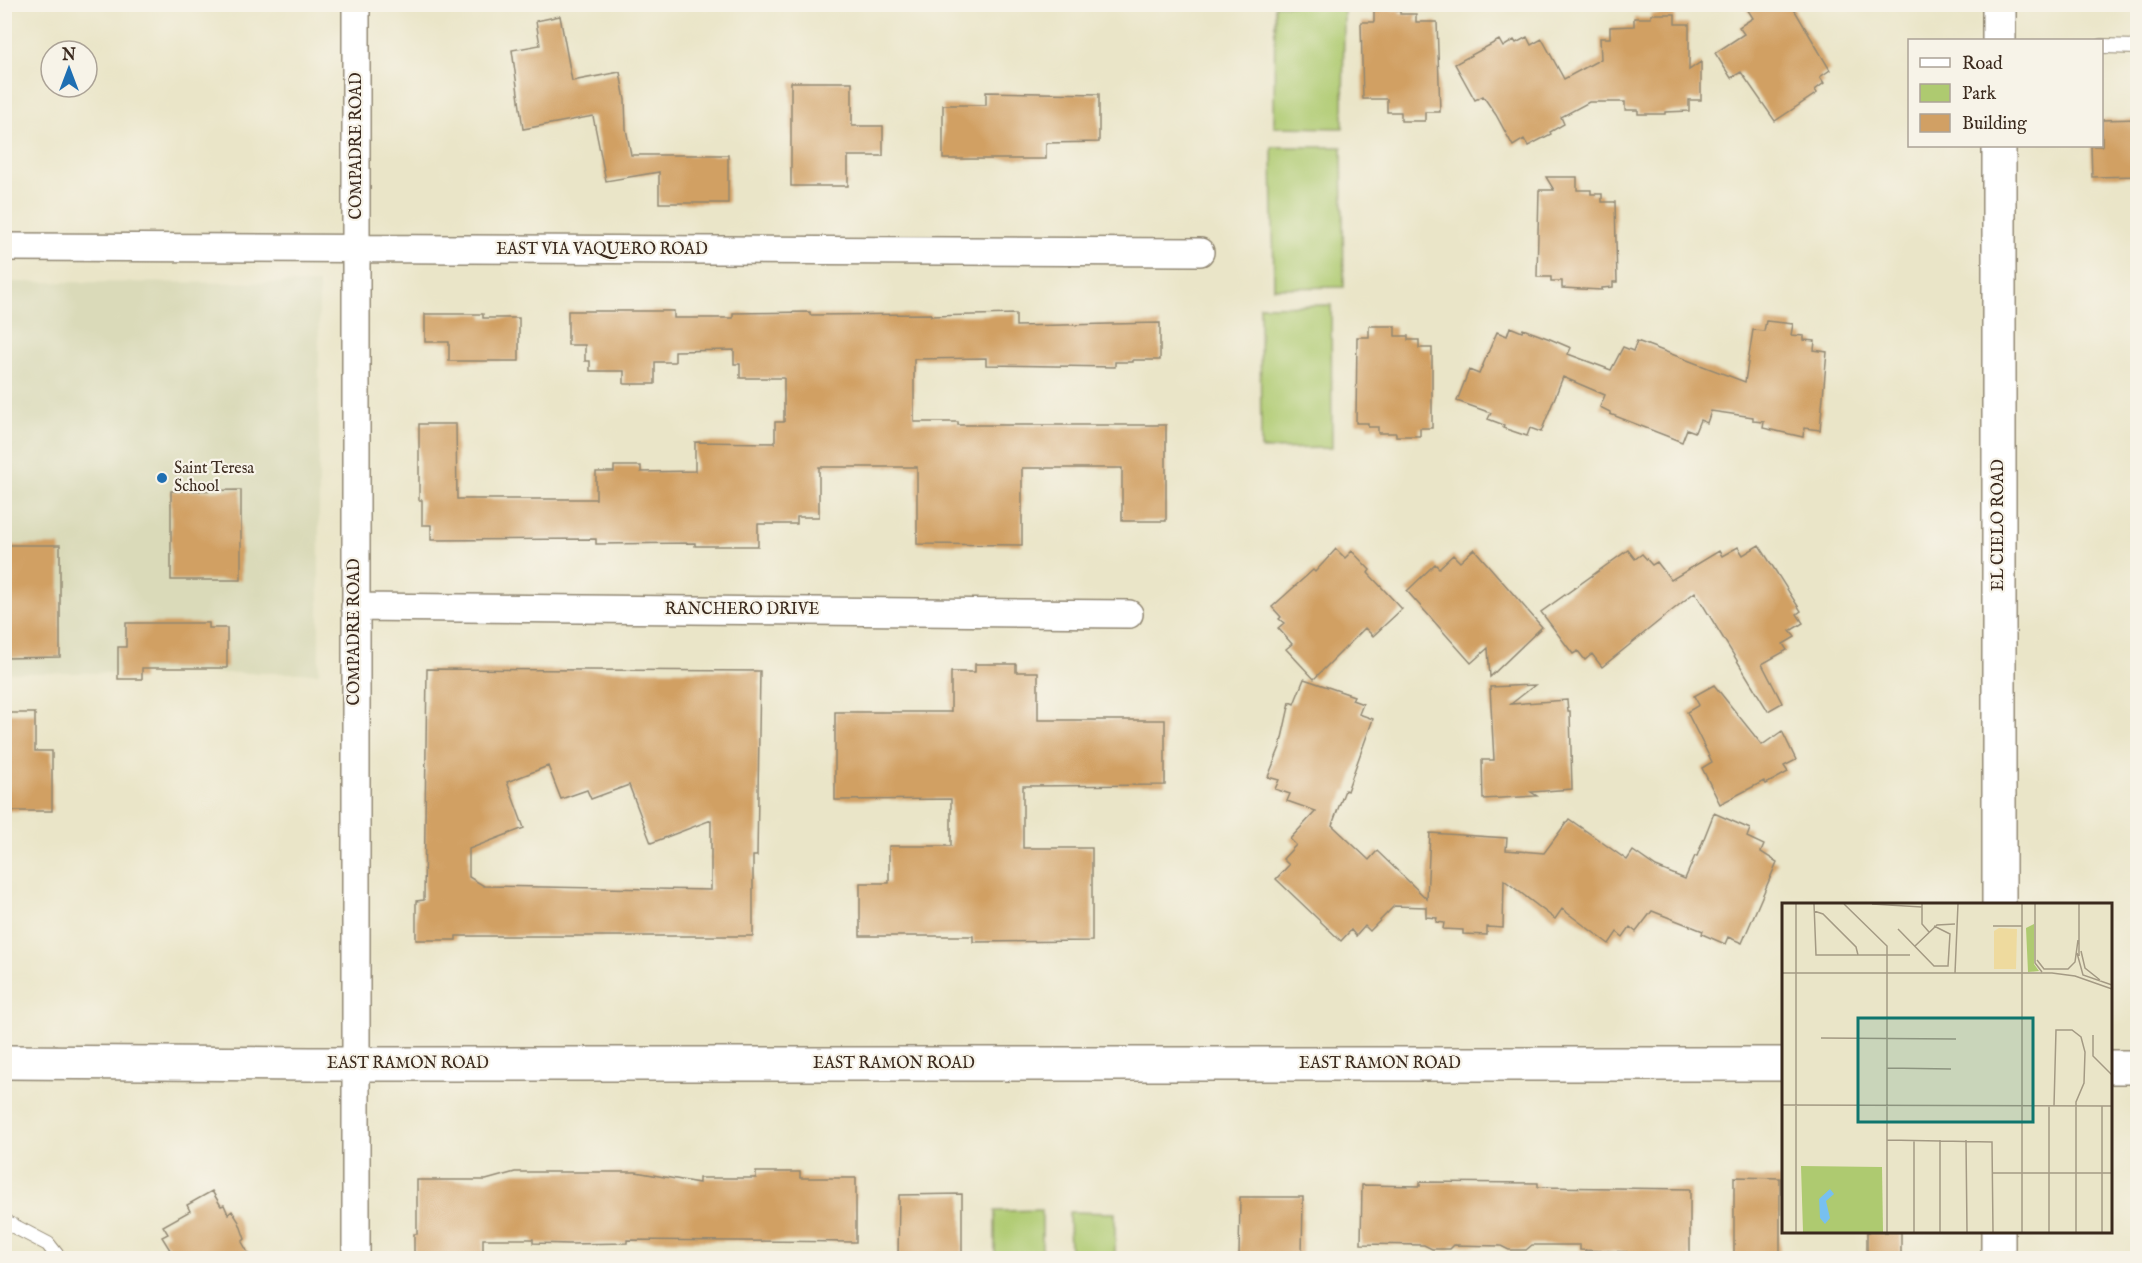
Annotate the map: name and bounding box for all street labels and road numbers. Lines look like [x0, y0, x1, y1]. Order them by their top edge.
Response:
street label: COMPADRE ROAD [347, 72, 367, 219]
street label: EAST VIA VAQUERO ROAD [496, 240, 708, 260]
street label: EL CIELO ROAD [1989, 459, 2009, 591]
street label: COMPADRE ROAD [345, 558, 365, 705]
street label: RANCHERO DRIVE [665, 600, 819, 620]
street label: EAST RAMON ROAD [327, 1054, 489, 1074]
street label: EAST RAMON ROAD [813, 1054, 975, 1074]
street label: EAST RAMON ROAD [1299, 1054, 1461, 1074]

